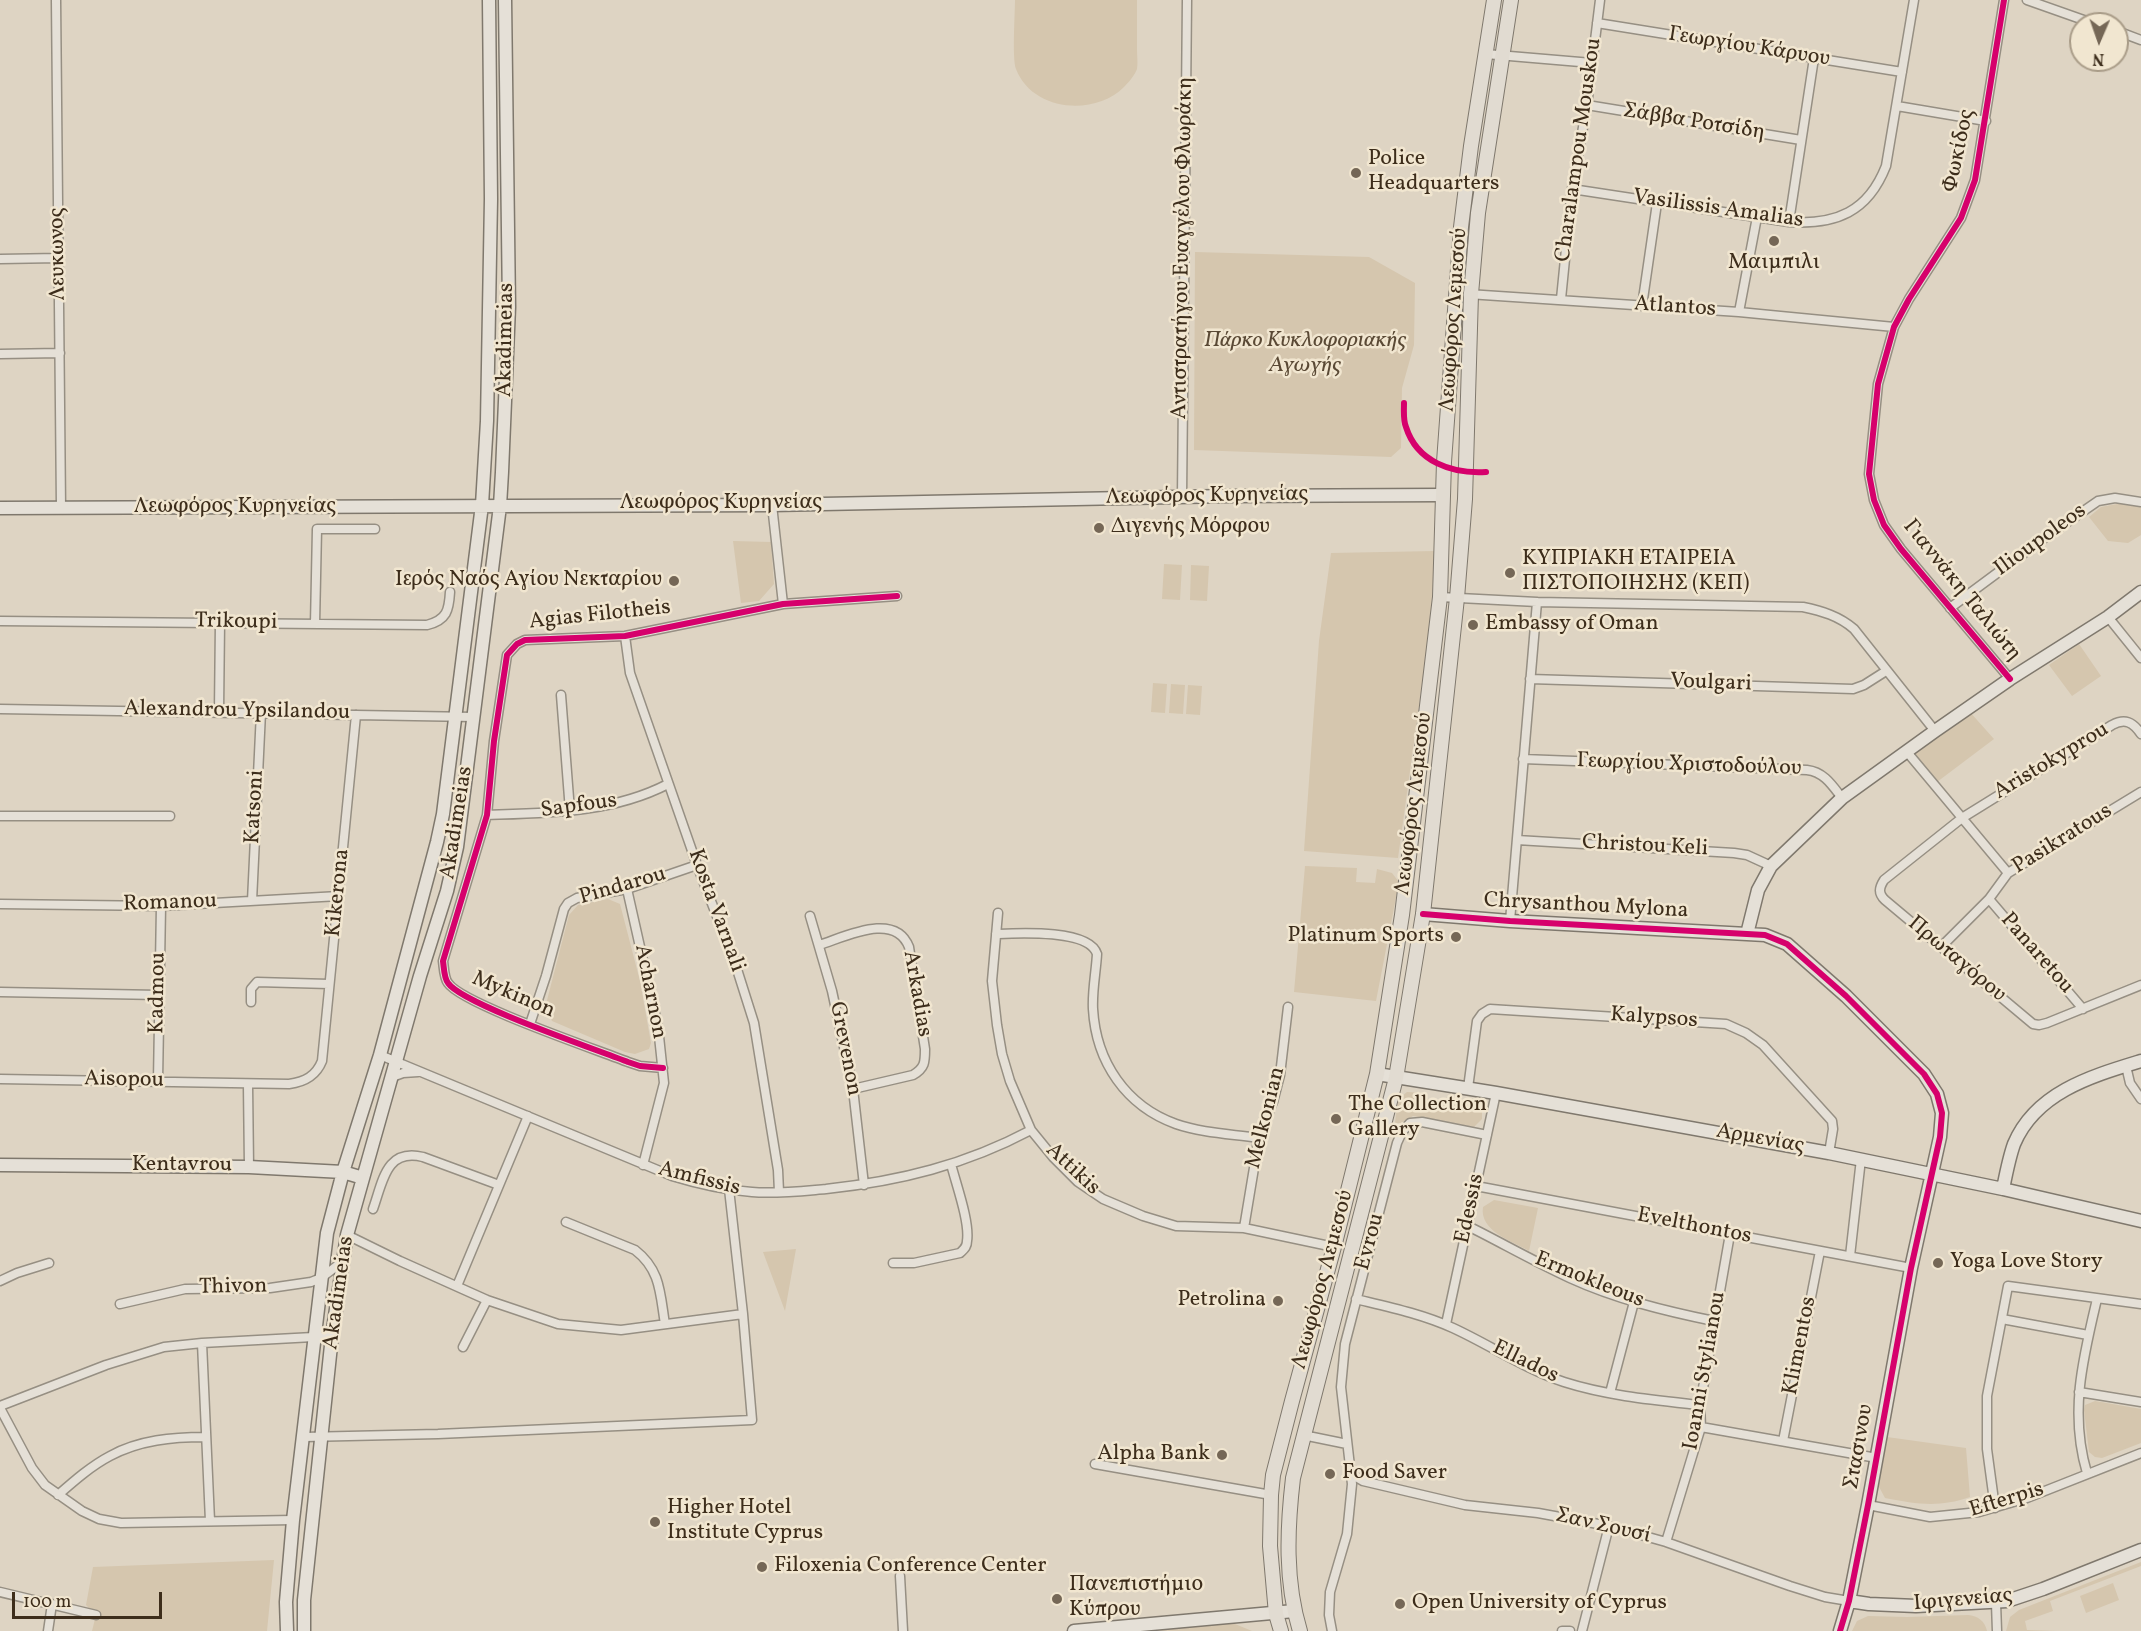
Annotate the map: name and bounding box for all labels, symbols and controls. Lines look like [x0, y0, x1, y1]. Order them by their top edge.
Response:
north arrow [2069, 12, 2129, 72]
street label: Γεωργίου Κάρυου [1666, 22, 1832, 74]
street label: Charalampou Mouskou [1551, 36, 1609, 264]
text: N [2092, 47, 2105, 69]
street label: Αντιστρατήγου Ευαγγέλου Φλωράκη [1168, 76, 1200, 420]
street label: Σάββα Ροτσίδη [1621, 99, 1767, 147]
street label: Φωκίδος [1938, 107, 1982, 195]
place label: Police Headquarters [1368, 147, 1500, 198]
marker: Police Headquarters [1349, 166, 1363, 180]
street label: Vasilissis Amalias [1631, 185, 1805, 235]
street label: Λευκωνος [45, 207, 73, 301]
street label: Λεωφόρος Λεμεσού [1435, 227, 1475, 413]
marker: Μαιμπιλι [1767, 234, 1781, 248]
place label: Μαιμπιλι [1728, 251, 1820, 277]
street label: Akadimeias [493, 283, 521, 397]
street label: Atlantos [1633, 292, 1717, 324]
park label: Πάρκο Κυκλοφοριακής Αγωγής [1204, 329, 1406, 380]
street label: Λεωφόρος Κυρηνείας [1106, 482, 1308, 512]
street label: Λεωφόρος Κυρηνείας [620, 491, 822, 517]
street label: Λεωφόρος Κυρηνείας [134, 495, 336, 521]
street label: Ilioupoleos [1990, 499, 2092, 583]
place label: Διγενής Μόρφου [1111, 515, 1270, 541]
street label: Γιαννάκη Ταλιώτη [1896, 515, 2026, 667]
marker: Διγενής Μόρφου [1092, 521, 1106, 535]
place label: ΚΥΠΡΙΑΚΗ ΕΤΑΙΡΕΙΑ ΠΙΣΤΟΠΟΙΗΣΗΣ (ΚΕΠ) [1522, 547, 1749, 598]
marker: ΚΥΠΡΙΑΚΗ ΕΤΑΙΡΕΙΑ ΠΙΣΤΟΠΟΙΗΣΗΣ (ΚΕΠ) [1503, 566, 1517, 580]
place label: Ιερός Ναός Αγίου Νεκταρίου [395, 568, 662, 594]
marker: Ιερός Ναός Αγίου Νεκταρίου [667, 574, 681, 588]
street label: Agias Filotheis [528, 595, 672, 637]
street label: Trikoupi [194, 609, 278, 637]
place label: Embassy of Oman [1485, 612, 1659, 638]
marker: Embassy of Oman [1466, 618, 1480, 632]
street label: Voulgari [1670, 669, 1752, 699]
street label: Alexandrou Ypsilandou [124, 697, 350, 727]
street label: Λεωφόρος Λεμεσού [1391, 711, 1439, 897]
street label: Aristokyprou [1990, 717, 2114, 807]
street label: Γεωργίου Χριστοδούλου [1576, 749, 1802, 783]
street label: Akadimeias [436, 764, 480, 882]
street label: Katsoni [241, 769, 271, 845]
street label: Sapfous [539, 789, 619, 825]
street label: Pasikratous [2008, 799, 2118, 881]
street label: Christou Keli [1581, 831, 1709, 863]
street label: Kosta Varnali [681, 846, 749, 976]
street label: Kikerona [321, 848, 357, 938]
street label: Pindarou [576, 862, 670, 912]
street label: Chrysanthou Mylona [1483, 888, 1689, 926]
street label: Romanou [123, 889, 217, 919]
street label: Panaretou [1994, 908, 2078, 1000]
street label: Πρωταγόρου [1901, 911, 2011, 1009]
place label: Platinum Sports [1287, 924, 1444, 950]
marker: Platinum Sports [1449, 930, 1463, 944]
street label: Acharnon [627, 943, 671, 1041]
street label: Arkadias [895, 949, 937, 1039]
street label: Kadmou [145, 952, 173, 1034]
street label: Mykinon [467, 967, 559, 1025]
street label: Grevenon [822, 1000, 866, 1098]
street label: Kalypsos [1609, 1003, 1699, 1035]
street label: Melkonian [1242, 1064, 1292, 1172]
street label: Aisopou [84, 1067, 164, 1095]
place label: The Collection Gallery [1348, 1093, 1487, 1144]
marker: The Collection Gallery [1329, 1112, 1343, 1126]
street label: Αρμενίας [1714, 1119, 1806, 1161]
street label: Attikis [1039, 1138, 1105, 1202]
street label: Kentavrou [132, 1153, 232, 1179]
street label: Amfissis [655, 1157, 743, 1203]
street label: Edessis [1451, 1172, 1491, 1246]
street label: Λεωφόρος Λεμεσού [1287, 1188, 1361, 1372]
street label: Evelthontos [1635, 1203, 1753, 1251]
street label: Evrou [1351, 1210, 1391, 1274]
street label: Akadimeias [319, 1235, 361, 1351]
street label: Ermokleous [1530, 1247, 1648, 1315]
place label: Yoga Love Story [1950, 1250, 2103, 1276]
marker: Yoga Love Story [1931, 1256, 1945, 1270]
street label: Thivon [199, 1274, 267, 1302]
place label: Petrolina [1178, 1288, 1266, 1314]
street label: Ioanni Stylianou [1679, 1289, 1733, 1453]
marker: Petrolina [1271, 1294, 1285, 1308]
street label: Klimentos [1779, 1295, 1823, 1397]
street label: Ellados [1487, 1336, 1563, 1390]
street label: Στασινου [1840, 1402, 1880, 1492]
place label: Alpha Bank [1097, 1442, 1210, 1468]
marker: Alpha Bank [1215, 1448, 1229, 1462]
place label: Food Saver [1342, 1461, 1447, 1487]
marker: Food Saver [1323, 1467, 1337, 1481]
street label: Efterpis [1967, 1477, 2047, 1525]
place label: Higher Hotel Institute Cyprus [667, 1496, 823, 1548]
street label: Σαν Σουσί [1553, 1503, 1653, 1551]
marker: Higher Hotel Institute Cyprus [648, 1515, 662, 1529]
place label: Filoxenia Conference Center [774, 1554, 1046, 1580]
marker: Filoxenia Conference Center [755, 1560, 769, 1574]
place label: Πανεπιστήμιο Κύπρου [1069, 1573, 1203, 1624]
scale bar [15, 1580, 165, 1618]
street label: Ιφιγενείας [1912, 1584, 2014, 1618]
text: 100 m [23, 1590, 72, 1615]
place label: Open University of Cyprus [1412, 1591, 1667, 1617]
marker: Πανεπιστήμιο Κύπρου [1050, 1592, 1064, 1606]
marker: Open University of Cyprus [1393, 1597, 1407, 1611]

